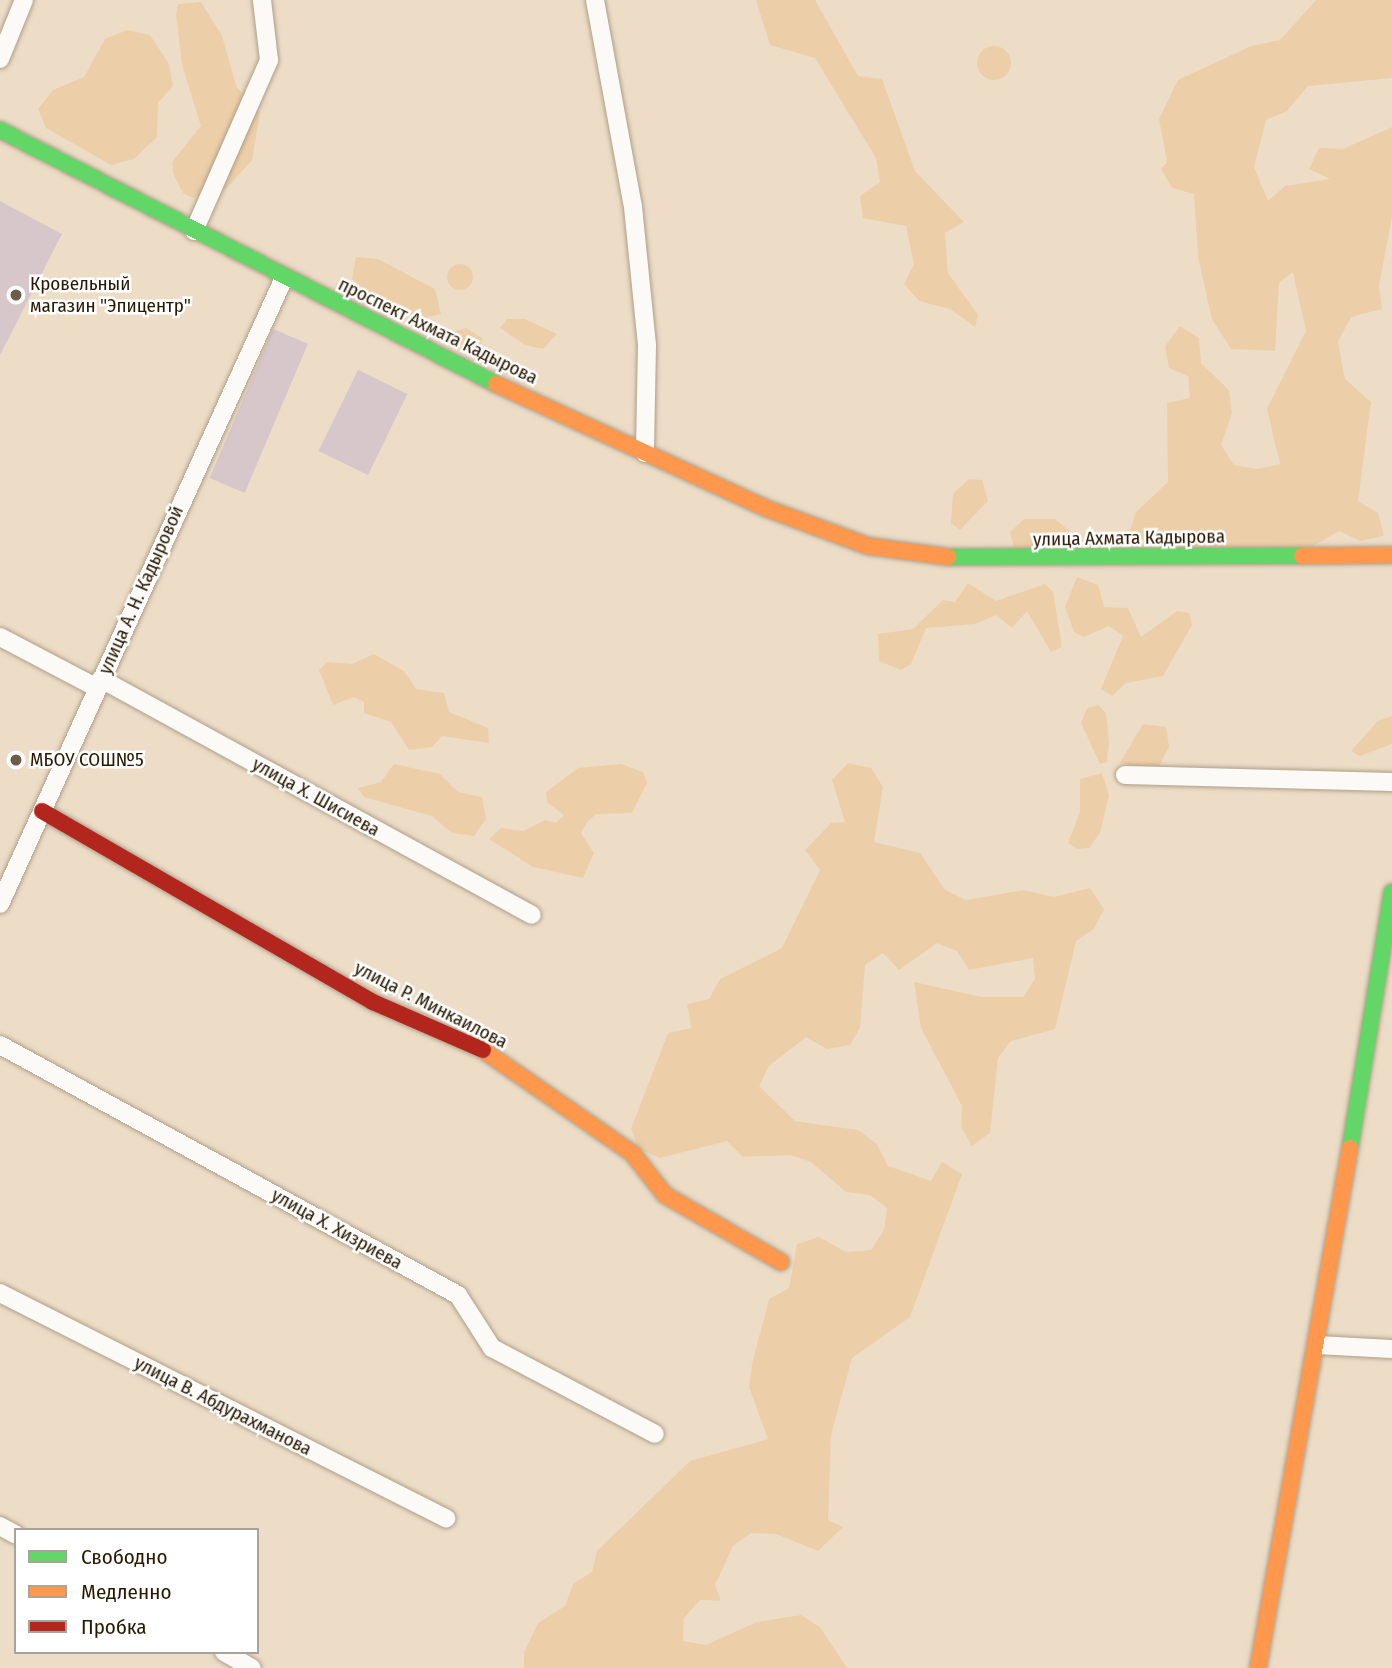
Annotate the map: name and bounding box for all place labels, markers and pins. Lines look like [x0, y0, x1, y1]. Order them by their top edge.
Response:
place label: Кровельный магазин "Эпицентр" [30, 273, 191, 317]
marker: Кровельный магазин "Эпицентр" [8, 287, 24, 303]
place label: МБОУ СОШ№5 [30, 749, 144, 771]
marker: МБОУ СОШ№5 [8, 752, 24, 768]

